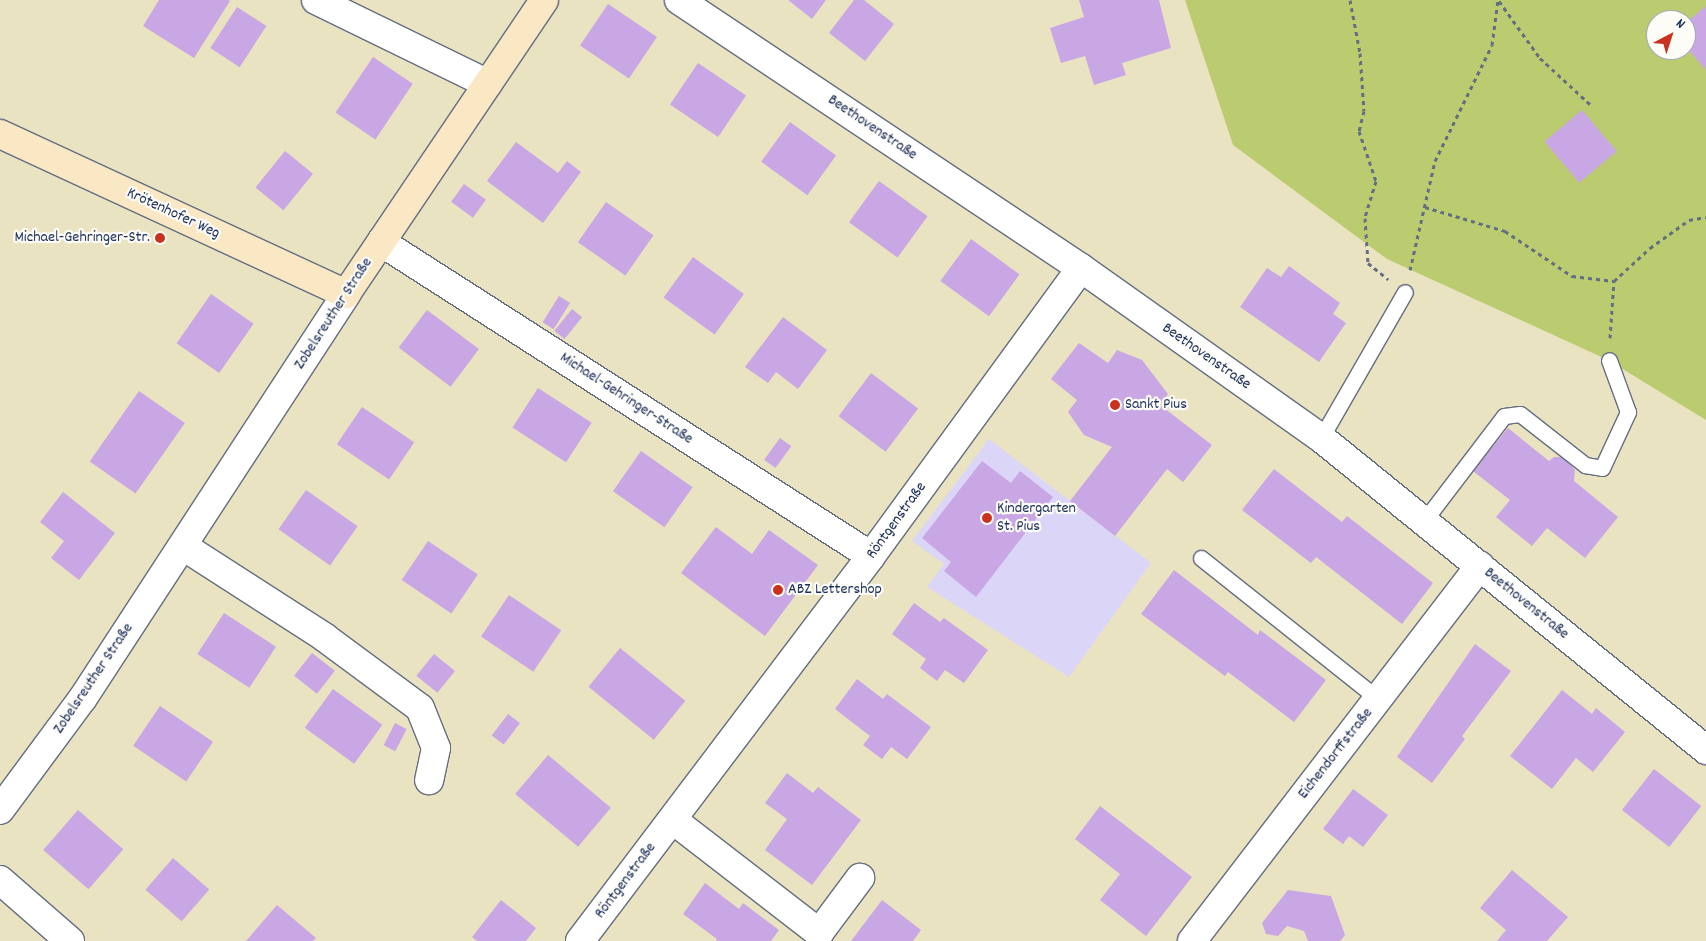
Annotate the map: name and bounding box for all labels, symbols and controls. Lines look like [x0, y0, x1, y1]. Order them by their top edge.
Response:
north arrow [1646, 10, 1696, 60]
text: N [1671, 14, 1689, 34]
street label: Beethovenstraße [824, 91, 920, 165]
street label: Krötenhofer Weg [123, 184, 223, 244]
place label: Michael-Gehringer-Str. [14, 228, 150, 248]
marker: Michael-Gehringer-Str. [154, 232, 166, 244]
street label: Zobelsreuther Straße [291, 254, 377, 374]
street label: Beethovenstraße [1158, 319, 1254, 395]
street label: Michael-Gehringer-Straße [556, 349, 696, 449]
place label: Sankt Pius [1125, 395, 1187, 415]
marker: Sankt Pius [1109, 399, 1121, 411]
street label: Röntgenstraße [863, 479, 931, 563]
place label: Kindergarten St. Pius [997, 499, 1076, 537]
marker: Kindergarten St. Pius [981, 512, 993, 524]
street label: Beethovenstraße [1480, 564, 1572, 644]
place label: ABZ Lettershop [788, 580, 882, 600]
marker: ABZ Lettershop [772, 584, 784, 596]
street label: Zobelsreuther Straße [50, 620, 138, 738]
street label: Eichendorffstraße [1294, 705, 1378, 803]
street label: Röntgenstraße [591, 839, 661, 923]

